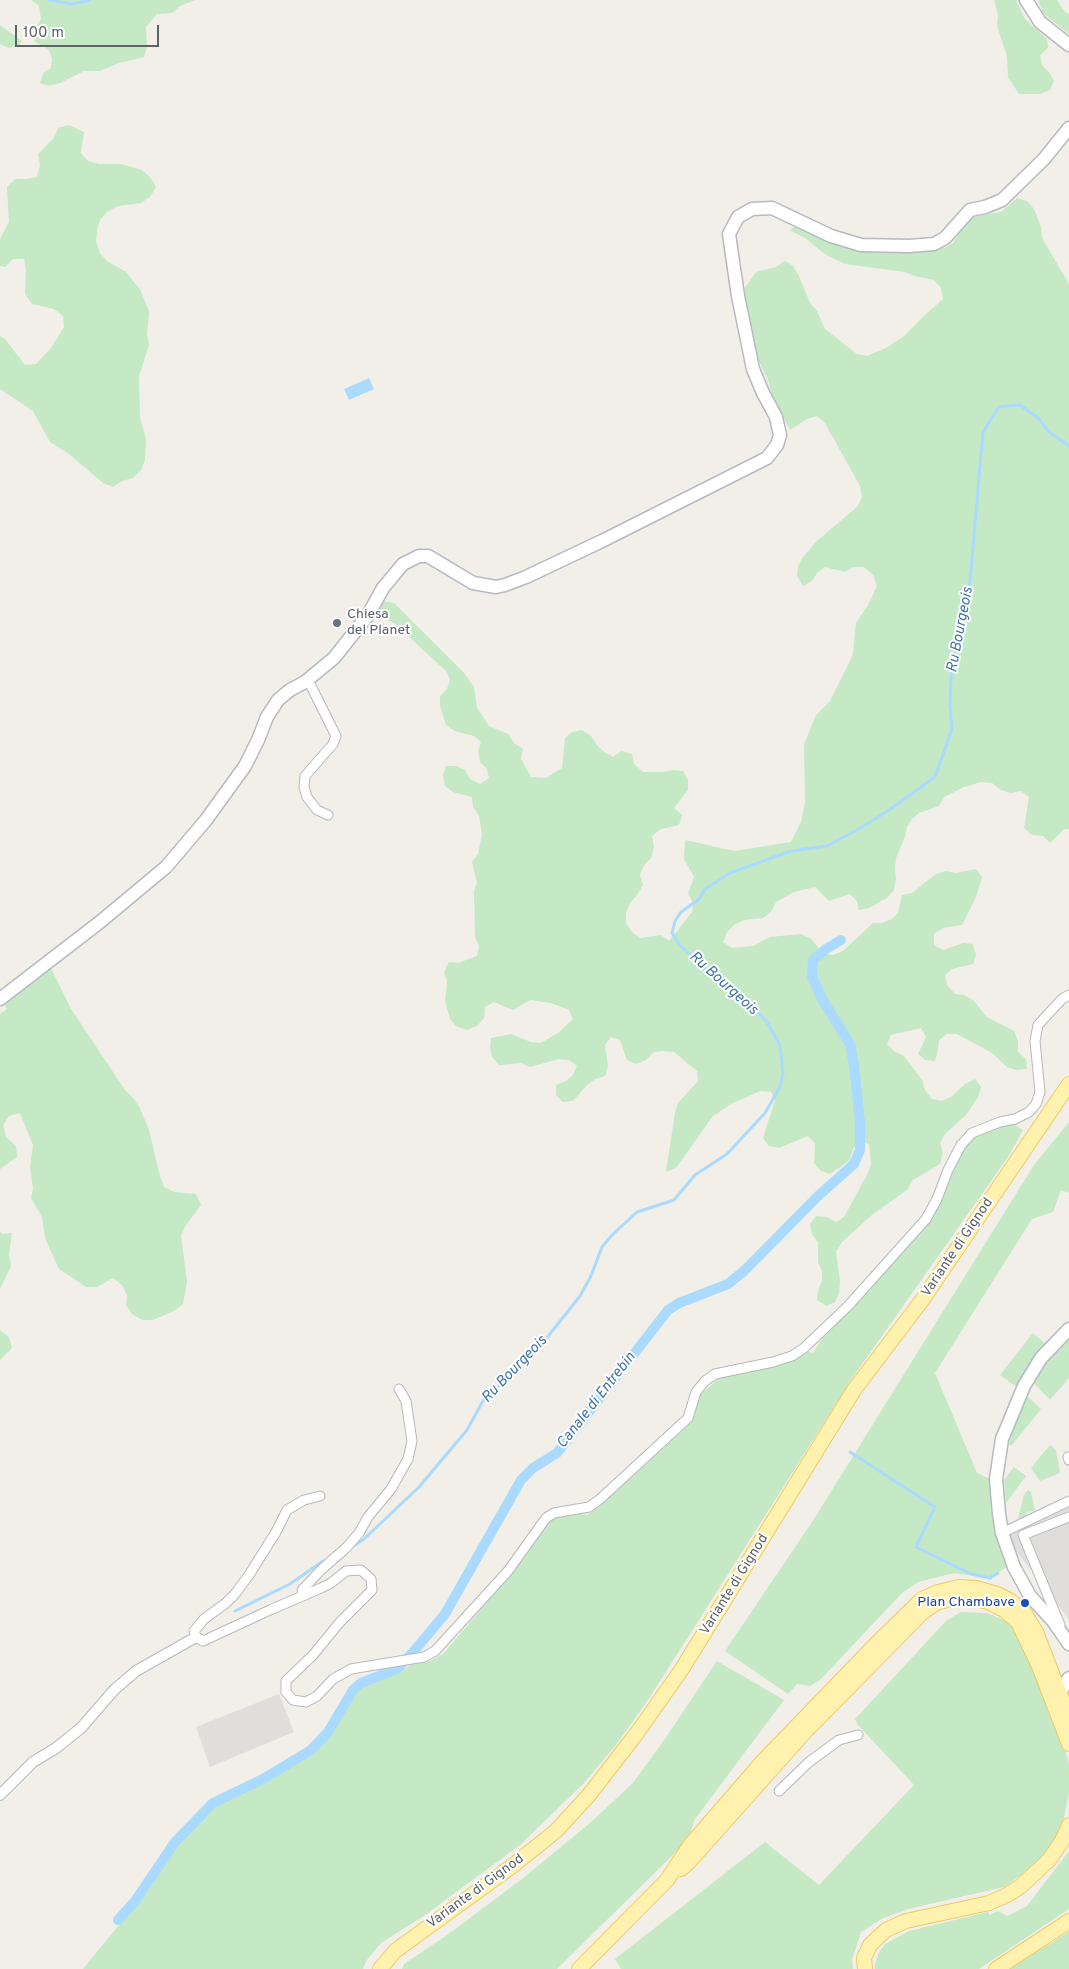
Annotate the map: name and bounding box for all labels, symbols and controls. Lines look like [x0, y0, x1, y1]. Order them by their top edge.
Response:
scale bar [18, 15, 161, 47]
text: 100 m [23, 24, 64, 43]
water label: Ru Bourgeois [944, 586, 978, 674]
place label: Chiesa del Planet [347, 607, 410, 640]
marker: Chiesa del Planet [331, 617, 343, 629]
water label: Ru Bourgeois [685, 948, 761, 1020]
street label: Variante di Gignod [919, 1195, 997, 1301]
water label: Ru Bourgeois [479, 1333, 551, 1407]
water label: Canale di Entrebin [554, 1349, 640, 1453]
street label: Variante di Gignod [697, 1531, 773, 1639]
place label: Plan Chambave [917, 1595, 1015, 1611]
marker: Plan Chambave [1019, 1597, 1031, 1609]
street label: Variante di Gignod [424, 1851, 528, 1933]

